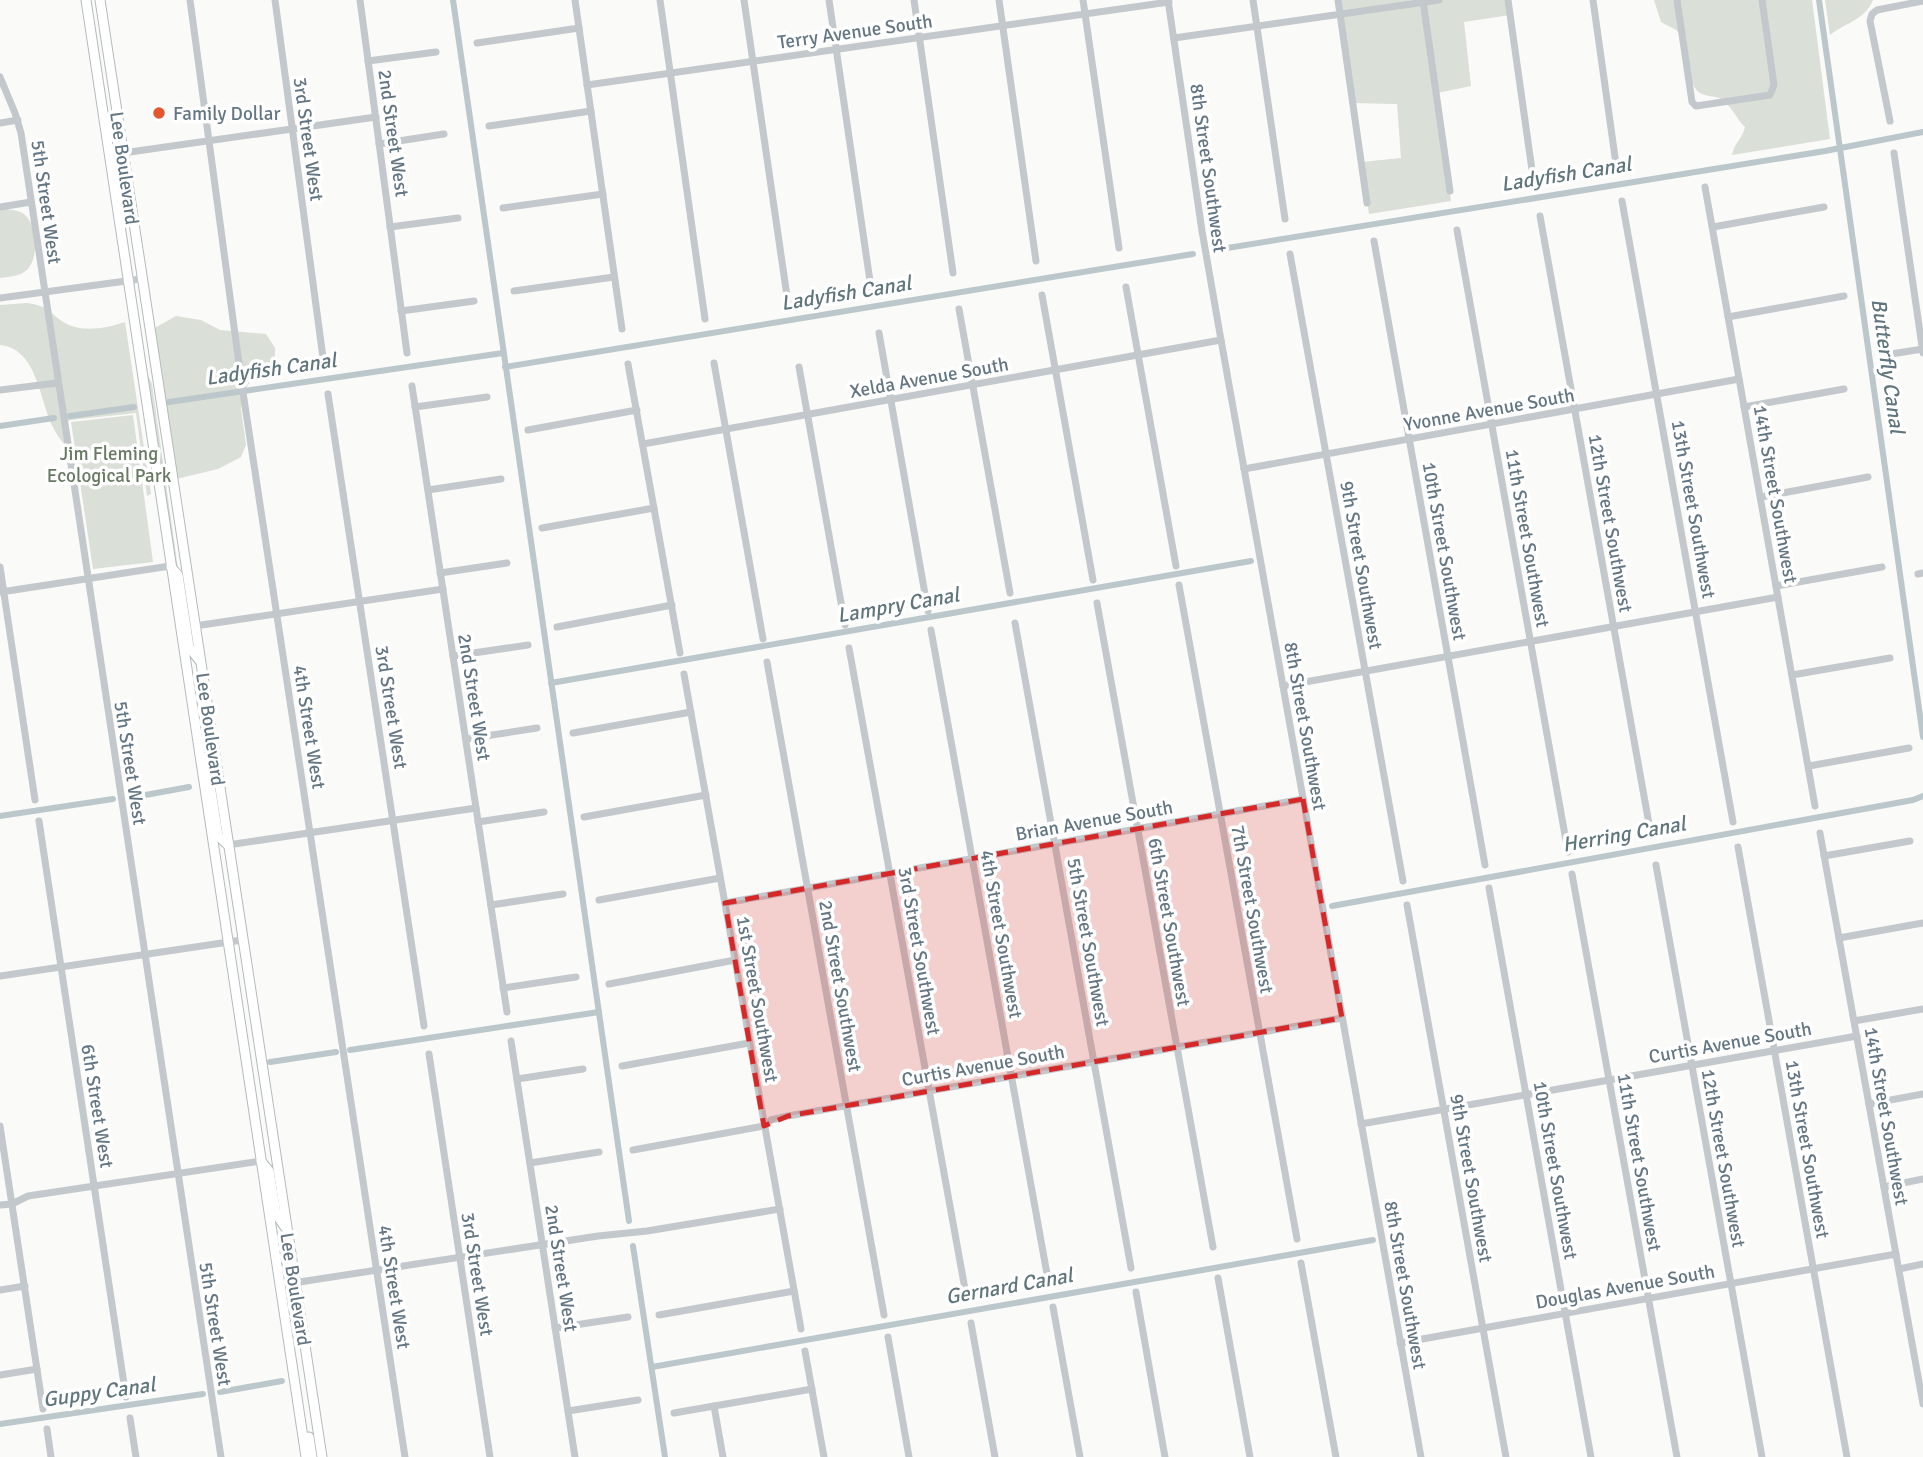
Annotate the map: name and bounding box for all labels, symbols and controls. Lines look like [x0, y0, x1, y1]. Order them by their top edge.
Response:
street label: Terry Avenue South [776, 9, 934, 55]
street label: 2nd Street West [372, 68, 414, 199]
street label: 3rd Street West [287, 76, 329, 203]
street label: 8th Street Southwest [1184, 82, 1232, 255]
place label: Family Dollar [173, 102, 280, 126]
marker: Family Dollar [151, 105, 167, 121]
street label: Lee Boulevard [104, 110, 144, 226]
street label: 5th Street West [25, 139, 67, 266]
water label: Ladyfish Canal [1499, 151, 1635, 197]
water label: Ladyfish Canal [779, 270, 915, 316]
water label: Butterfly Canal [1866, 297, 1911, 437]
water label: Ladyfish Canal [204, 347, 340, 391]
street label: Xelda Avenue South [848, 352, 1011, 404]
street label: Yvonne Avenue South [1402, 383, 1577, 437]
street label: 14th Street Southwest [1747, 403, 1803, 586]
street label: 13th Street Southwest [1665, 418, 1721, 601]
street label: 12th Street Southwest [1582, 432, 1638, 615]
park label: Jim Fleming Ecological Park [47, 442, 172, 488]
street label: 11th Street Southwest [1499, 447, 1555, 630]
street label: 10th Street Southwest [1416, 460, 1472, 643]
street label: 9th Street Southwest [1334, 479, 1388, 652]
water label: Lampry Canal [835, 581, 963, 629]
street label: 2nd Street West [452, 632, 496, 763]
street label: 8th Street Southwest [1278, 640, 1332, 813]
street label: 3rd Street West [369, 644, 413, 771]
street label: 4th Street West [287, 664, 331, 791]
street label: Lee Boulevard [190, 671, 230, 787]
street label: 5th Street West [108, 700, 152, 827]
street label: Brian Avenue South [1014, 795, 1175, 847]
water label: Herring Canal [1560, 810, 1690, 858]
street label: 7th Street Southwest [1225, 823, 1279, 996]
street label: 6th Street Southwest [1142, 836, 1196, 1009]
street label: 4th Street Southwest [974, 848, 1028, 1021]
street label: 5th Street Southwest [1061, 856, 1115, 1029]
street label: 3rd Street Southwest [892, 865, 946, 1038]
street label: 2nd Street Southwest [813, 898, 867, 1074]
street label: 1st Street Southwest [731, 914, 784, 1085]
street label: Curtis Avenue South [1647, 1017, 1814, 1069]
street label: 14th Street Southwest [1858, 1025, 1914, 1208]
street label: Curtis Avenue South [900, 1040, 1067, 1092]
street label: 6th Street West [75, 1043, 119, 1170]
street label: 13th Street Southwest [1779, 1058, 1835, 1241]
street label: 12th Street Southwest [1695, 1067, 1751, 1250]
street label: 11th Street Southwest [1611, 1071, 1667, 1254]
street label: 10th Street Southwest [1527, 1079, 1583, 1262]
street label: 9th Street Southwest [1444, 1092, 1498, 1265]
street label: 8th Street Southwest [1378, 1199, 1432, 1372]
street label: 2nd Street West [539, 1203, 583, 1334]
street label: 3rd Street West [455, 1211, 499, 1338]
street label: 4th Street West [372, 1224, 416, 1351]
street label: Lee Boulevard [274, 1231, 316, 1347]
street label: Douglas Avenue South [1534, 1259, 1717, 1315]
street label: 5th Street West [193, 1261, 237, 1388]
water label: Gernard Canal [943, 1262, 1076, 1310]
water label: Guppy Canal [41, 1371, 159, 1413]

